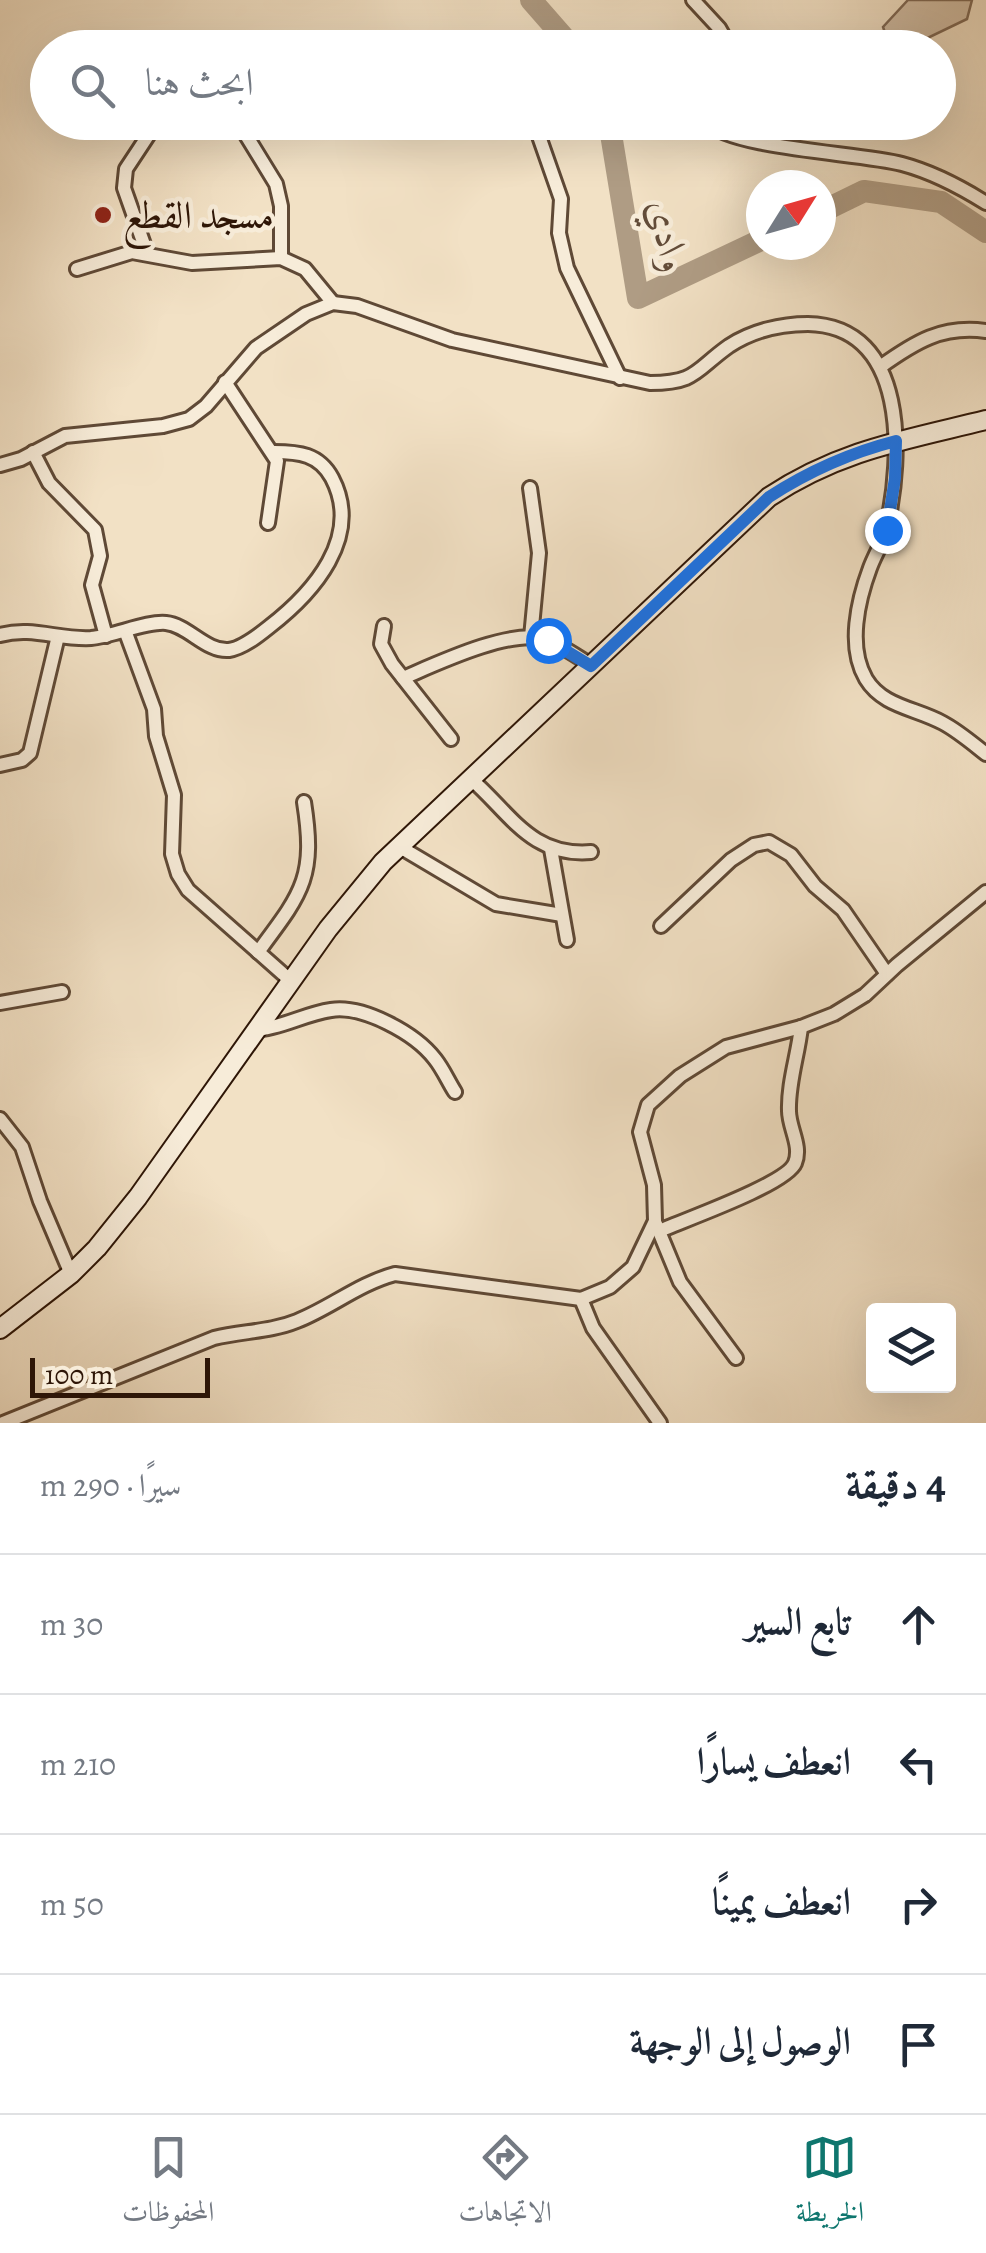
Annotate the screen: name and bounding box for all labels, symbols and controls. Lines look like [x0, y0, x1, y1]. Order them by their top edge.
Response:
search box [30, 30, 956, 140]
text: ابحث هنا [145, 56, 254, 108]
icon: search [65, 58, 120, 113]
north arrow [746, 170, 836, 260]
place label: مسجد القطع [123, 189, 274, 249]
water label: وادي [631, 194, 704, 278]
marker: مسجد القطع [92, 204, 114, 226]
route end [865, 508, 911, 554]
route start [526, 618, 572, 664]
map controls [866, 1303, 956, 1393]
button: layers [866, 1303, 956, 1393]
scale bar [30, 1353, 210, 1398]
text: 100 m [45, 1356, 113, 1394]
text: 4 دقيقة [846, 1455, 946, 1512]
text: سيرًا · 290 m [40, 1463, 182, 1507]
text: تابع السير [745, 1595, 851, 1647]
icon: ahead [891, 1597, 946, 1652]
text: 30 m [40, 1602, 103, 1646]
text: انعطف يسارًا [697, 1735, 851, 1787]
icon: left [891, 1737, 946, 1792]
text: 210 m [40, 1742, 116, 1786]
text: انعطف يمينًا [712, 1875, 851, 1927]
icon: right [891, 1877, 946, 1932]
text: 50 m [40, 1882, 104, 1926]
text: الوصول إلى الوجهة [630, 2015, 851, 2067]
icon: arrive [891, 2017, 946, 2072]
tab: المحفوظات [122, 2130, 214, 2239]
tab: الاتجاهات [458, 2130, 552, 2239]
tab: الخريطة [796, 2130, 864, 2239]

